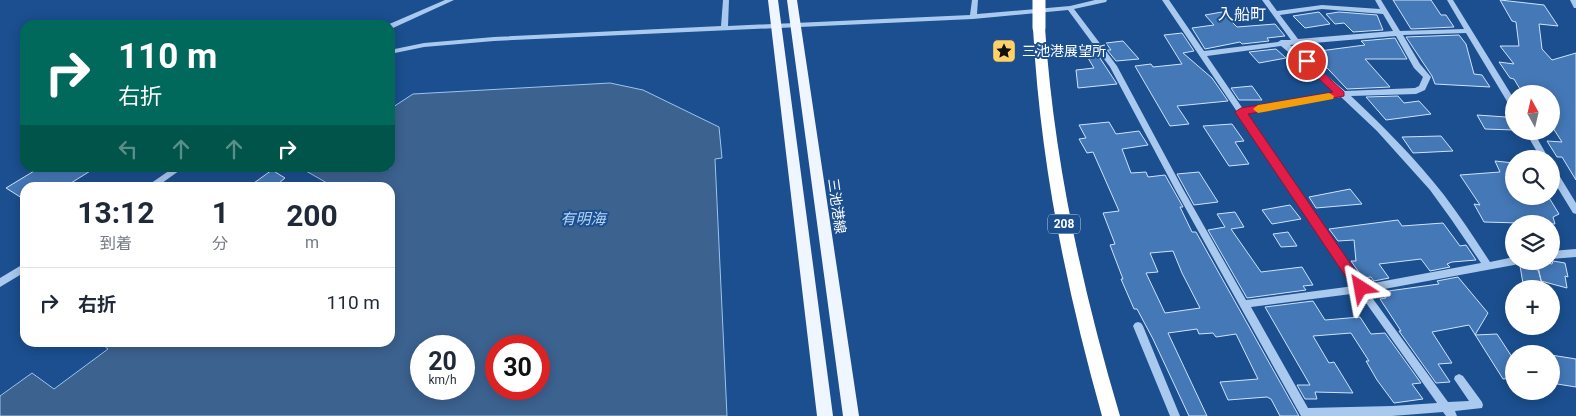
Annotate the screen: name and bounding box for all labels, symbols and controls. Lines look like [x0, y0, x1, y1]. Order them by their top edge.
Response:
district label: 入船町 [1218, 5, 1266, 24]
text: 110 m [118, 36, 217, 77]
place icon: 三池港展望所 [991, 38, 1017, 64]
icon: right [35, 40, 100, 105]
pin [1286, 40, 1328, 82]
place label: 三池港展望所 [1022, 43, 1106, 59]
icon: arrive [1293, 47, 1321, 75]
text: 右折 [118, 84, 162, 109]
north arrow [1505, 85, 1560, 140]
map controls [1505, 85, 1560, 400]
icon: left [114, 135, 142, 163]
icon: ahead [167, 135, 195, 163]
icon: ahead [220, 135, 248, 163]
icon: right [273, 135, 301, 163]
button: search [1505, 150, 1560, 205]
street label: 三池港線 [825, 177, 849, 235]
text: 13:12 [77, 195, 155, 230]
text: 1 [212, 195, 229, 230]
text: 200 [286, 198, 338, 233]
water label: 有明海 [560, 210, 607, 228]
road number: 208 [1048, 214, 1080, 233]
button: layers [1505, 215, 1560, 270]
text: m [305, 233, 319, 252]
text: 到着 [100, 234, 132, 253]
text: 分 [212, 234, 228, 253]
position arrow [1334, 261, 1386, 313]
button: + [1505, 280, 1560, 335]
icon: right [35, 289, 63, 317]
text: 110 m [327, 291, 380, 314]
text: 右折 [78, 293, 116, 316]
speed limit sign: 30 [485, 335, 550, 400]
button: − [1505, 345, 1560, 400]
text: 20 [428, 347, 457, 376]
text: km/h [428, 373, 457, 387]

